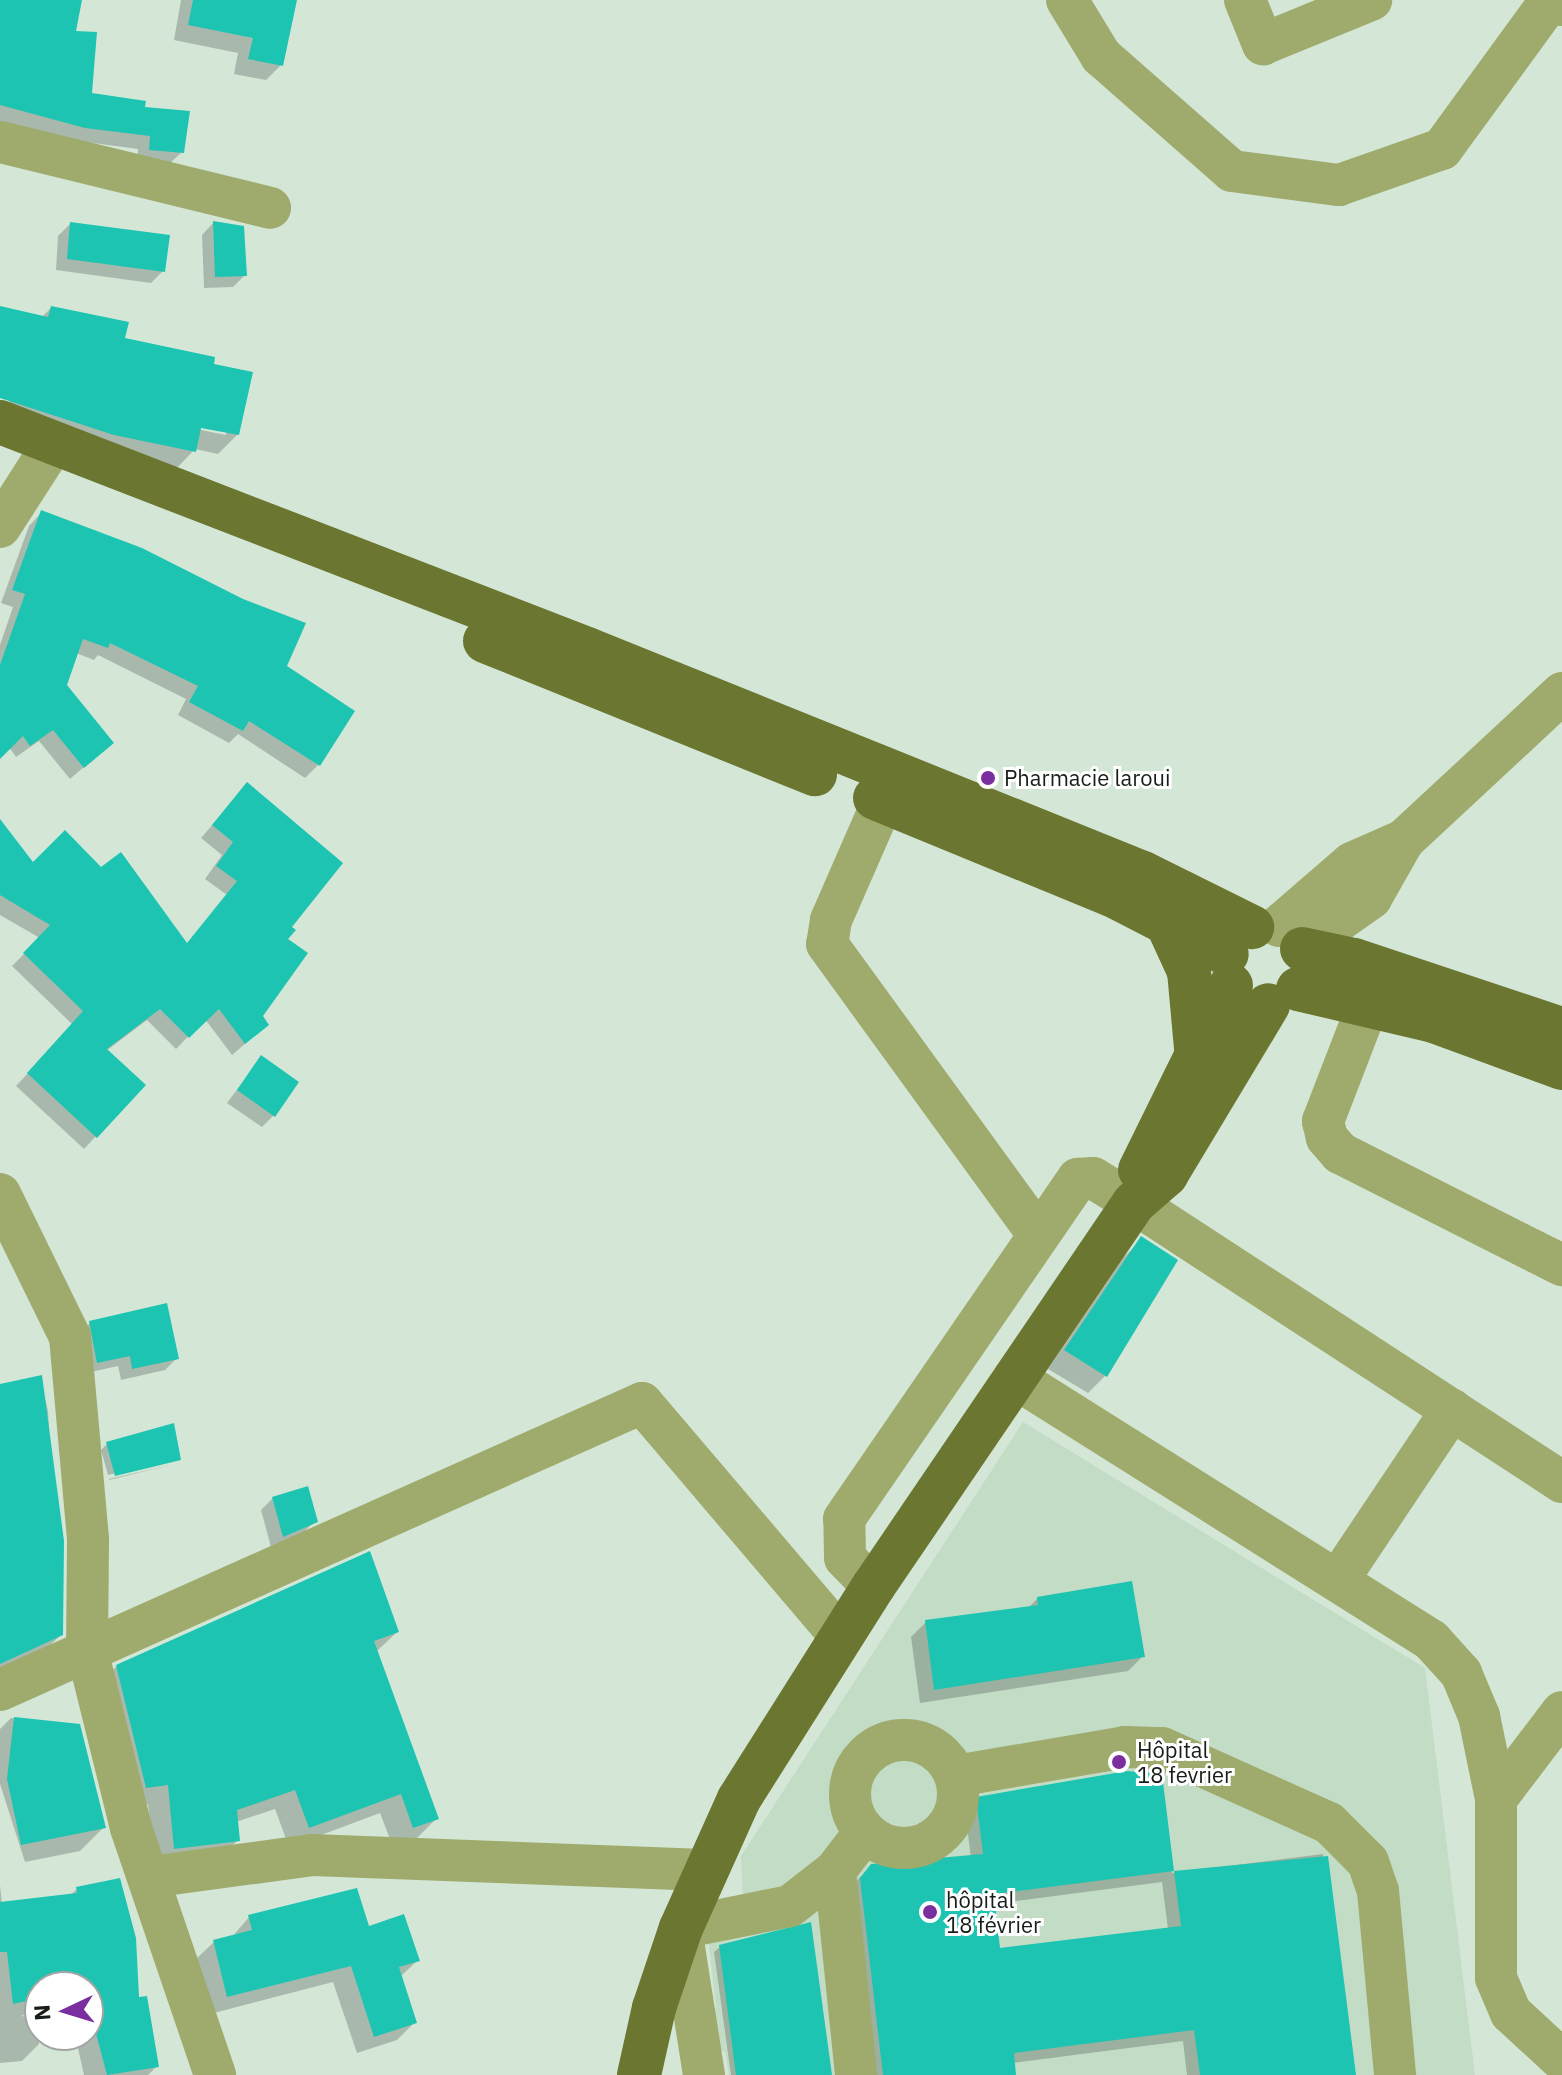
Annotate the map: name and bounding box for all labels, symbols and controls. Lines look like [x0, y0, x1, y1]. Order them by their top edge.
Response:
place label: Pharmacie laroui [1004, 765, 1170, 791]
marker: Pharmacie laroui [979, 769, 997, 787]
place label: Hôpital 18 fevrier [1137, 1736, 1232, 1788]
marker: Hôpital 18 fevrier [1108, 1751, 1130, 1773]
place label: hôpital 18 février [946, 1886, 1041, 1938]
marker: hôpital 18 février [921, 1903, 939, 1921]
north arrow [24, 1971, 104, 2051]
text: N [27, 2004, 57, 2022]

